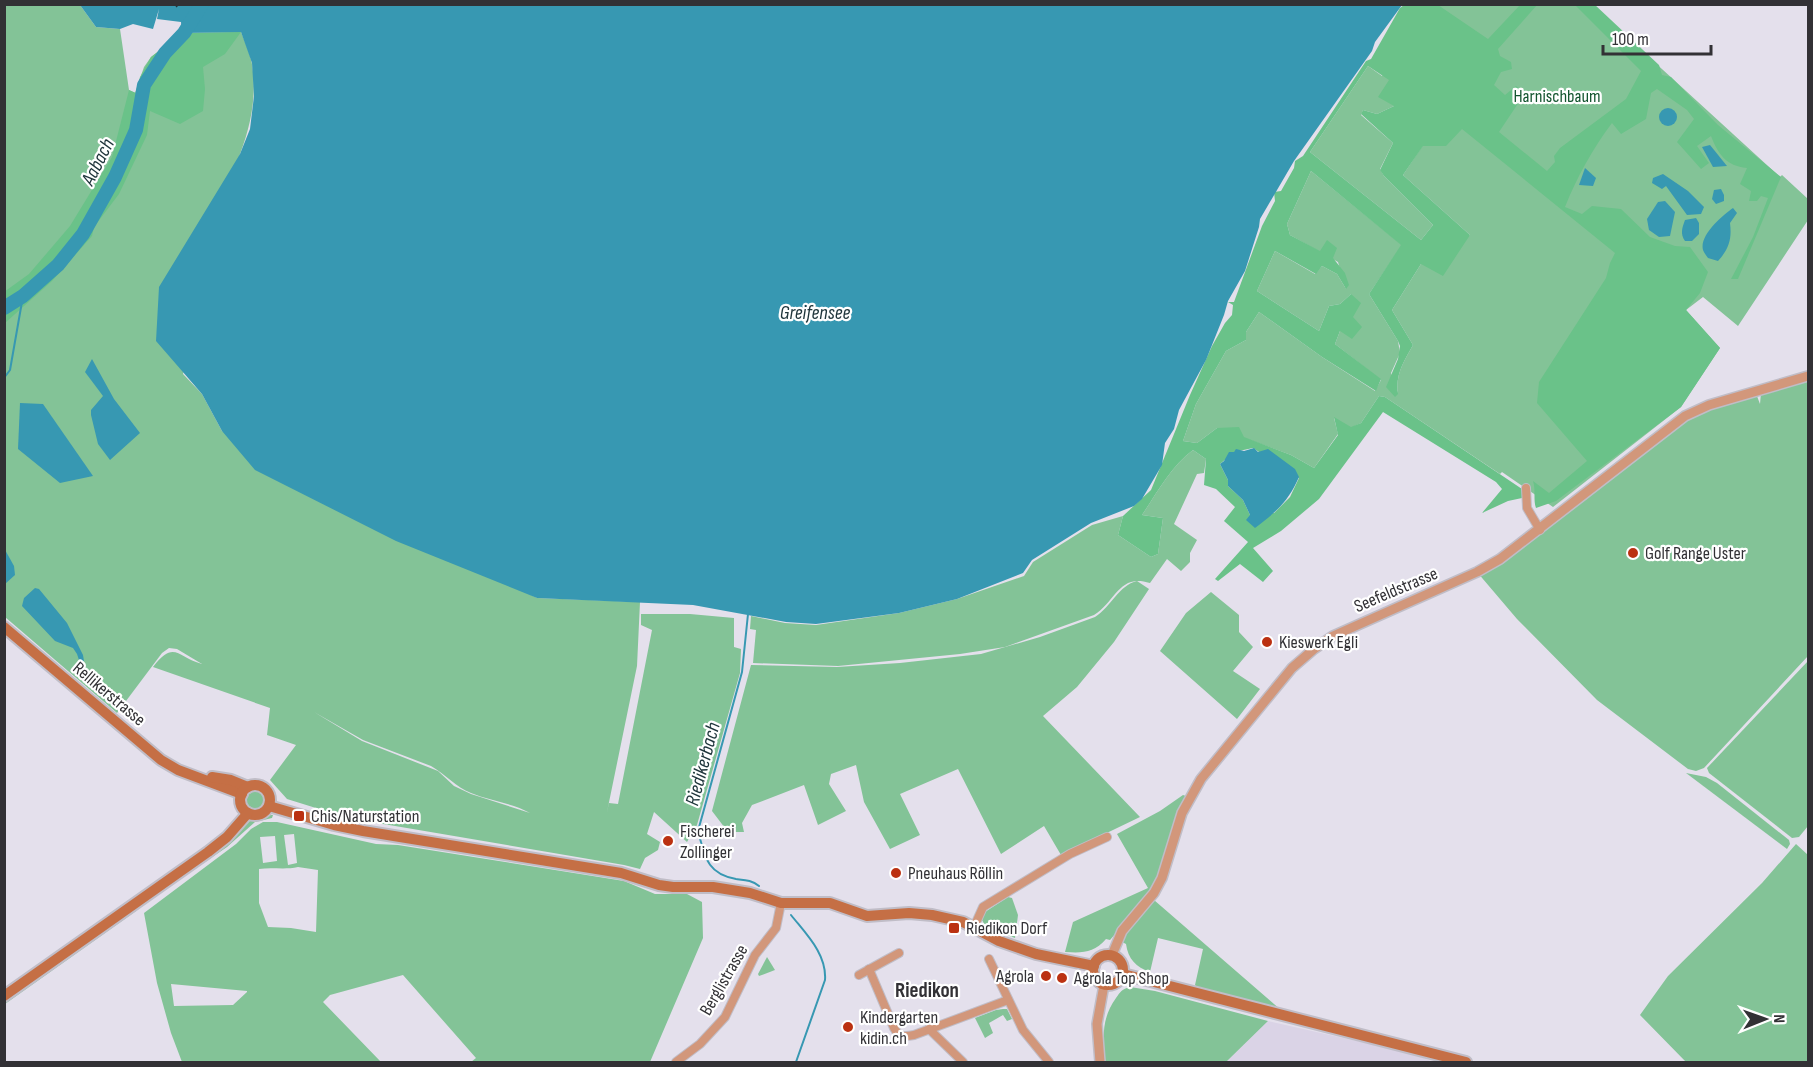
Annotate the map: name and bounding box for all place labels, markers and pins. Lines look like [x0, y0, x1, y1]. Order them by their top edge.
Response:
place label: Golf Range Uster [1645, 543, 1746, 564]
marker: Golf Range Uster [1626, 546, 1640, 560]
place label: Kieswerk Egli [1279, 632, 1358, 653]
marker: Kieswerk Egli [1260, 635, 1274, 649]
place label: Chis/Naturstation [311, 806, 419, 827]
marker: Chis/Naturstation [292, 809, 306, 823]
place label: Fischerei Zollinger [680, 821, 735, 863]
marker: Fischerei Zollinger [661, 834, 675, 848]
place label: Pneuhaus Röllin [908, 863, 1003, 884]
marker: Pneuhaus Röllin [889, 866, 903, 880]
place label: Riedikon Dorf [966, 918, 1048, 939]
marker: Riedikon Dorf [947, 921, 961, 935]
place label: Agrola [995, 966, 1034, 987]
place label: Agrola Top Shop [1073, 968, 1169, 989]
marker: Agrola [1039, 969, 1053, 983]
marker: Agrola Top Shop [1055, 971, 1069, 985]
place label: Kindergarten kidin.ch [860, 1007, 938, 1049]
marker: Kindergarten kidin.ch [841, 1020, 855, 1034]

